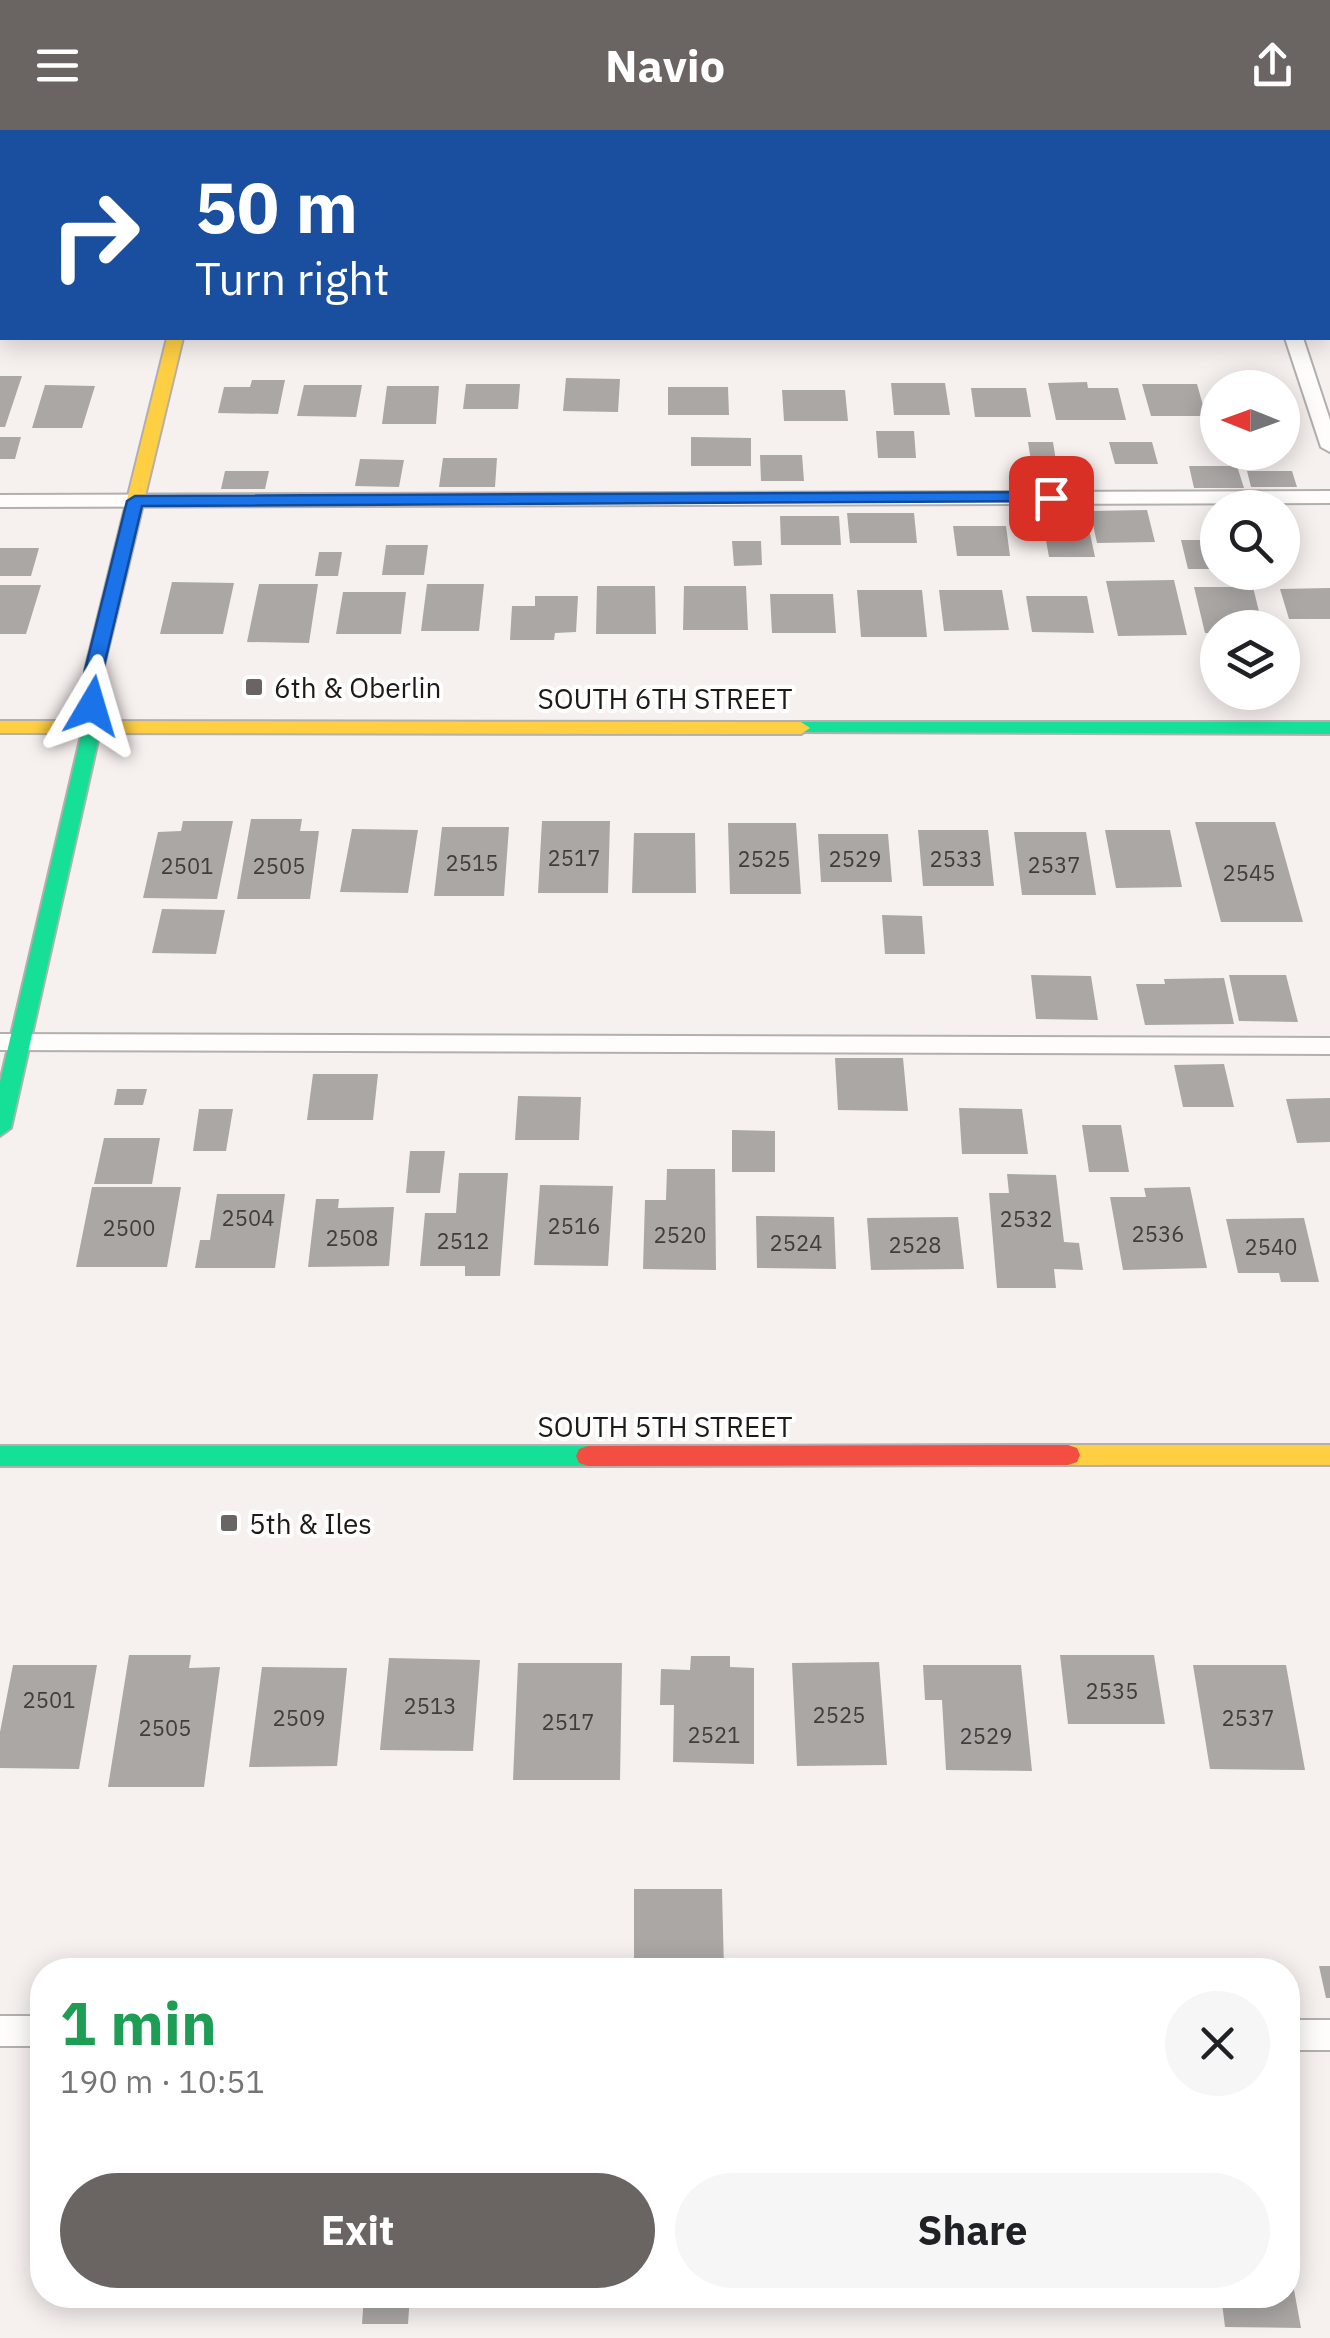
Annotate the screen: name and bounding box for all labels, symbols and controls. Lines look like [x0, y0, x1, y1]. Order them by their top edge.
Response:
text: Navio [605, 36, 725, 94]
icon: menu [30, 38, 85, 93]
icon: share [1245, 38, 1300, 93]
text: 50 m [195, 161, 358, 252]
icon: right [30, 170, 160, 300]
text: Turn right [195, 249, 390, 307]
north arrow [1200, 370, 1300, 470]
map controls [1200, 370, 1300, 710]
pin [1009, 456, 1094, 541]
icon: arrive [1024, 471, 1079, 526]
button: search [1200, 490, 1300, 590]
button: layers [1200, 610, 1300, 710]
position arrow [40, 654, 144, 758]
place label: 6th & Oberlin [274, 669, 441, 706]
marker: 6th & Oberlin [243, 676, 265, 698]
street label: SOUTH 6TH STREET [537, 680, 793, 717]
house number: 2517 [548, 843, 600, 872]
house number: 2525 [738, 844, 790, 873]
house number: 2529 [829, 844, 881, 873]
house number: 2533 [930, 844, 982, 873]
house number: 2515 [446, 848, 498, 877]
house number: 2537 [1028, 850, 1080, 879]
house number: 2501 [161, 851, 213, 880]
house number: 2505 [253, 851, 305, 880]
house number: 2545 [1223, 858, 1275, 887]
house number: 2504 [222, 1203, 274, 1232]
house number: 2532 [1000, 1204, 1052, 1233]
house number: 2516 [548, 1211, 600, 1240]
house number: 2500 [103, 1213, 155, 1242]
house number: 2536 [1132, 1219, 1184, 1248]
house number: 2520 [654, 1220, 706, 1249]
house number: 2508 [326, 1223, 378, 1252]
house number: 2512 [437, 1226, 489, 1255]
house number: 2524 [770, 1228, 822, 1257]
house number: 2528 [889, 1230, 941, 1259]
house number: 2540 [1245, 1232, 1297, 1261]
street label: SOUTH 5TH STREET [537, 1408, 793, 1445]
place label: 5th & Iles [249, 1505, 372, 1542]
marker: 5th & Iles [218, 1512, 240, 1534]
house number: 2535 [1086, 1676, 1138, 1705]
house number: 2501 [23, 1685, 75, 1714]
house number: 2513 [404, 1691, 456, 1720]
house number: 2525 [813, 1700, 865, 1729]
house number: 2509 [273, 1703, 325, 1732]
house number: 2537 [1222, 1703, 1274, 1732]
house number: 2517 [542, 1707, 594, 1736]
house number: 2505 [139, 1713, 191, 1742]
house number: 2521 [688, 1720, 740, 1749]
house number: 2529 [960, 1721, 1012, 1750]
text: 1 min [60, 1983, 217, 2062]
button: close [1165, 1991, 1270, 2096]
text: 190 m · 10:51 [60, 2060, 265, 2102]
button: Exit [60, 2173, 655, 2288]
button: Share [675, 2173, 1270, 2288]

